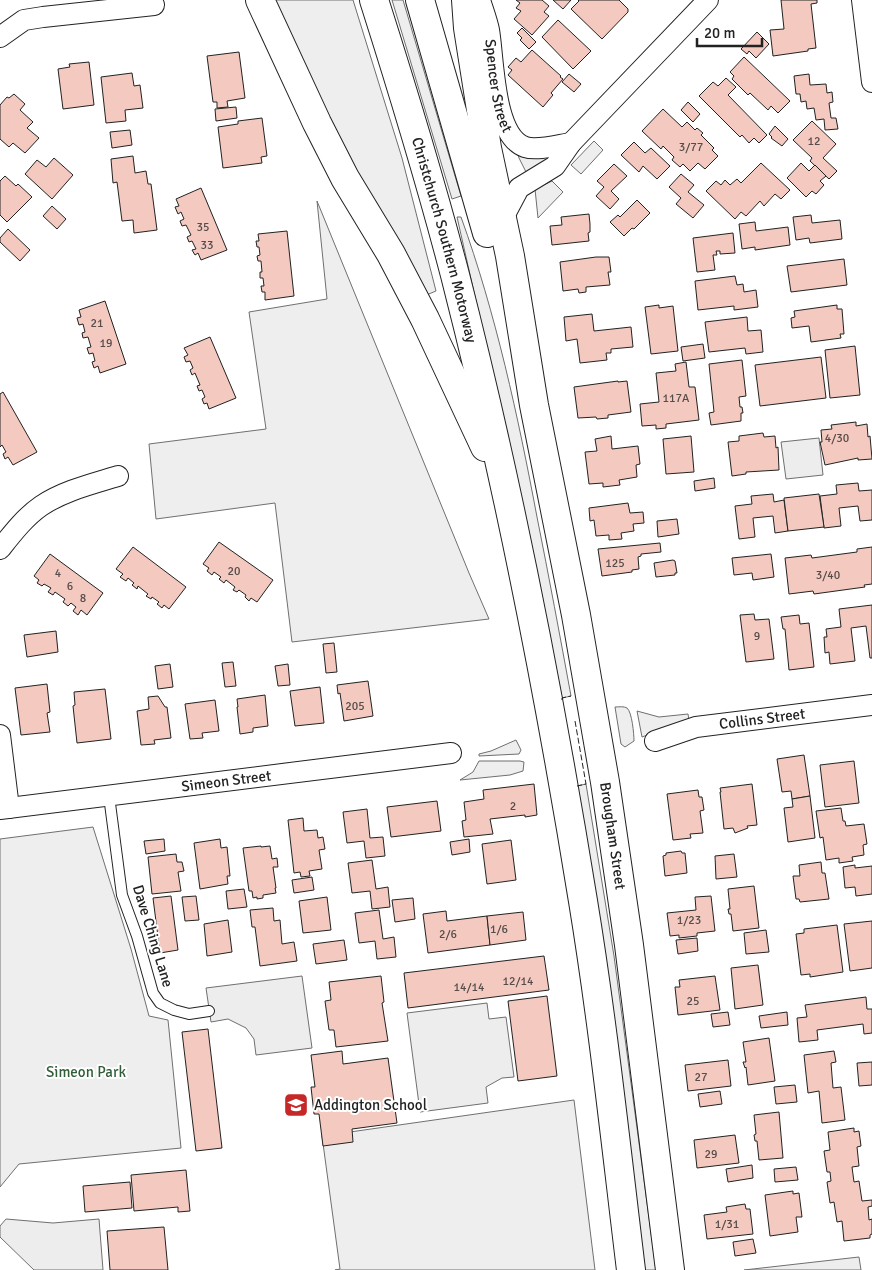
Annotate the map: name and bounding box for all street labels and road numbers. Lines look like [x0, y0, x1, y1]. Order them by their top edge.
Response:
street label: Spencer Street [481, 38, 516, 136]
street label: Christchurch Southern Motorway [408, 135, 481, 344]
street label: Collins Street [718, 704, 806, 733]
street label: Simeon Street [180, 766, 272, 795]
street label: Brougham Street [596, 781, 630, 891]
street label: Dave Ching Lane [129, 883, 177, 989]

